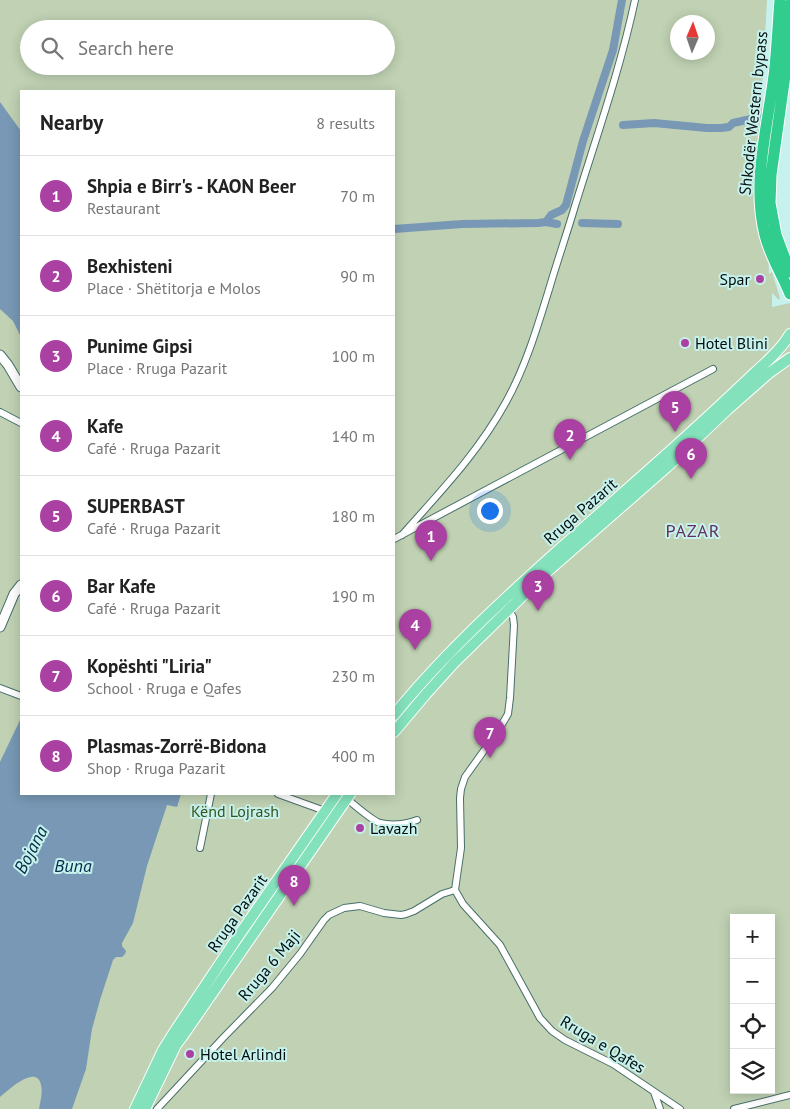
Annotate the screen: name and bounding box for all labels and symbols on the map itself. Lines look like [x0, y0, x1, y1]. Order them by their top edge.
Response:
north arrow [670, 15, 715, 60]
street label: Shkodër Western bypass [734, 30, 772, 196]
place label: Spar [719, 269, 751, 289]
marker: Spar [754, 273, 766, 285]
place label: Hotel Blini [695, 333, 768, 353]
marker: Hotel Blini [679, 337, 691, 349]
pin: 5 [659, 391, 691, 432]
pin: 2 [554, 419, 586, 460]
pin: 6 [675, 438, 707, 479]
street label: Rruga Pazarit [539, 473, 621, 548]
your location [477, 498, 503, 524]
district label: PAZAR [666, 519, 720, 542]
pin: 1 [415, 520, 447, 561]
pin: 3 [522, 570, 554, 611]
pin: 4 [399, 609, 431, 650]
pin: 7 [474, 717, 506, 758]
park label: Kënd Lojrash [191, 801, 279, 821]
place label: Lavazh [370, 818, 417, 838]
water label: Bojana [9, 822, 53, 877]
marker: Lavazh [354, 822, 366, 834]
water label: Buna [54, 854, 92, 877]
pin: 8 [278, 865, 310, 906]
street label: Rruga Pazarit [203, 870, 272, 956]
street label: Rruga 6 Maji [234, 925, 304, 1005]
street label: Rruga e Qafes [557, 1011, 649, 1077]
place label: Hotel Arlindi [200, 1044, 287, 1064]
marker: Hotel Arlindi [184, 1048, 196, 1060]

